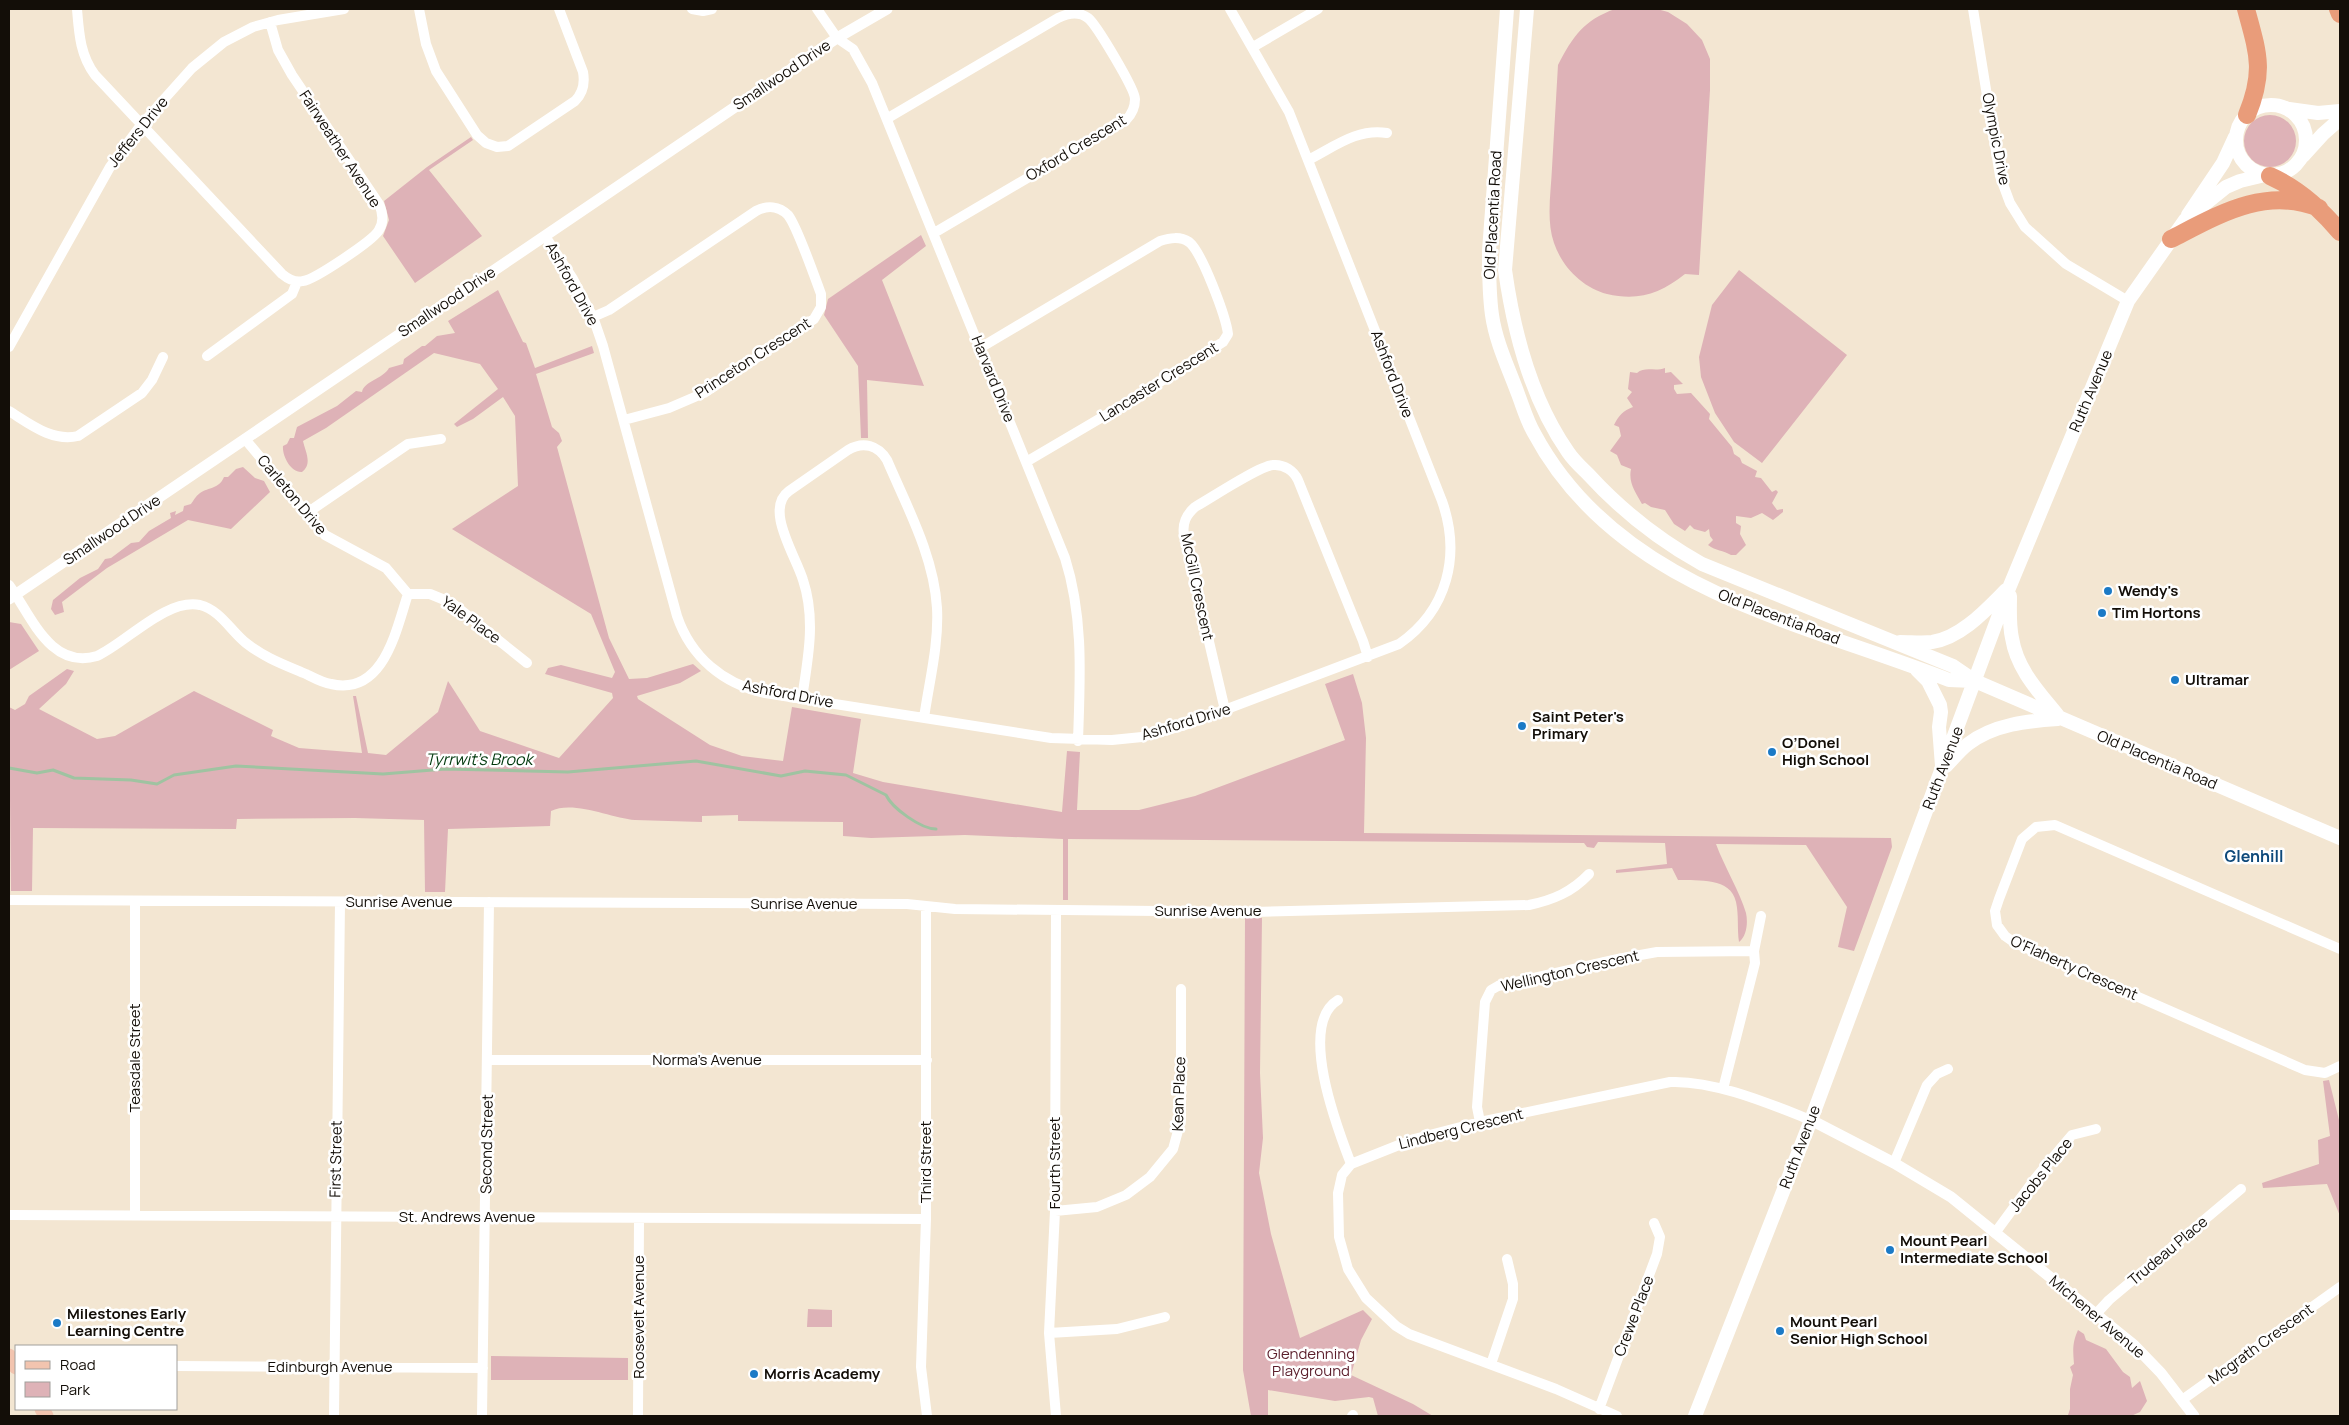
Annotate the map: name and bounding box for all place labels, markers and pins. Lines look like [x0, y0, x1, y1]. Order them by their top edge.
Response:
place label: Wendy's [2118, 580, 2178, 601]
marker: Wendy's [2102, 585, 2114, 597]
place label: Tim Hortons [2112, 602, 2201, 623]
marker: Tim Hortons [2096, 607, 2108, 619]
place label: Ultramar [2185, 669, 2249, 690]
marker: Ultramar [2169, 674, 2181, 686]
place label: Saint Peter's Primary [1532, 706, 1624, 744]
marker: Saint Peter's Primary [1516, 720, 1528, 732]
place label: O’Donel High School [1782, 732, 1869, 770]
marker: O’Donel High School [1766, 746, 1778, 758]
place label: Mount Pearl Intermediate School [1900, 1230, 2048, 1268]
marker: Mount Pearl Intermediate School [1884, 1244, 1896, 1256]
place label: Milestones Early Learning Centre [67, 1303, 187, 1341]
place label: Mount Pearl Senior High School [1790, 1311, 1928, 1349]
marker: Milestones Early Learning Centre [51, 1317, 63, 1329]
marker: Mount Pearl Senior High School [1774, 1325, 1786, 1337]
place label: Morris Academy [764, 1363, 881, 1384]
marker: Morris Academy [748, 1368, 760, 1380]

